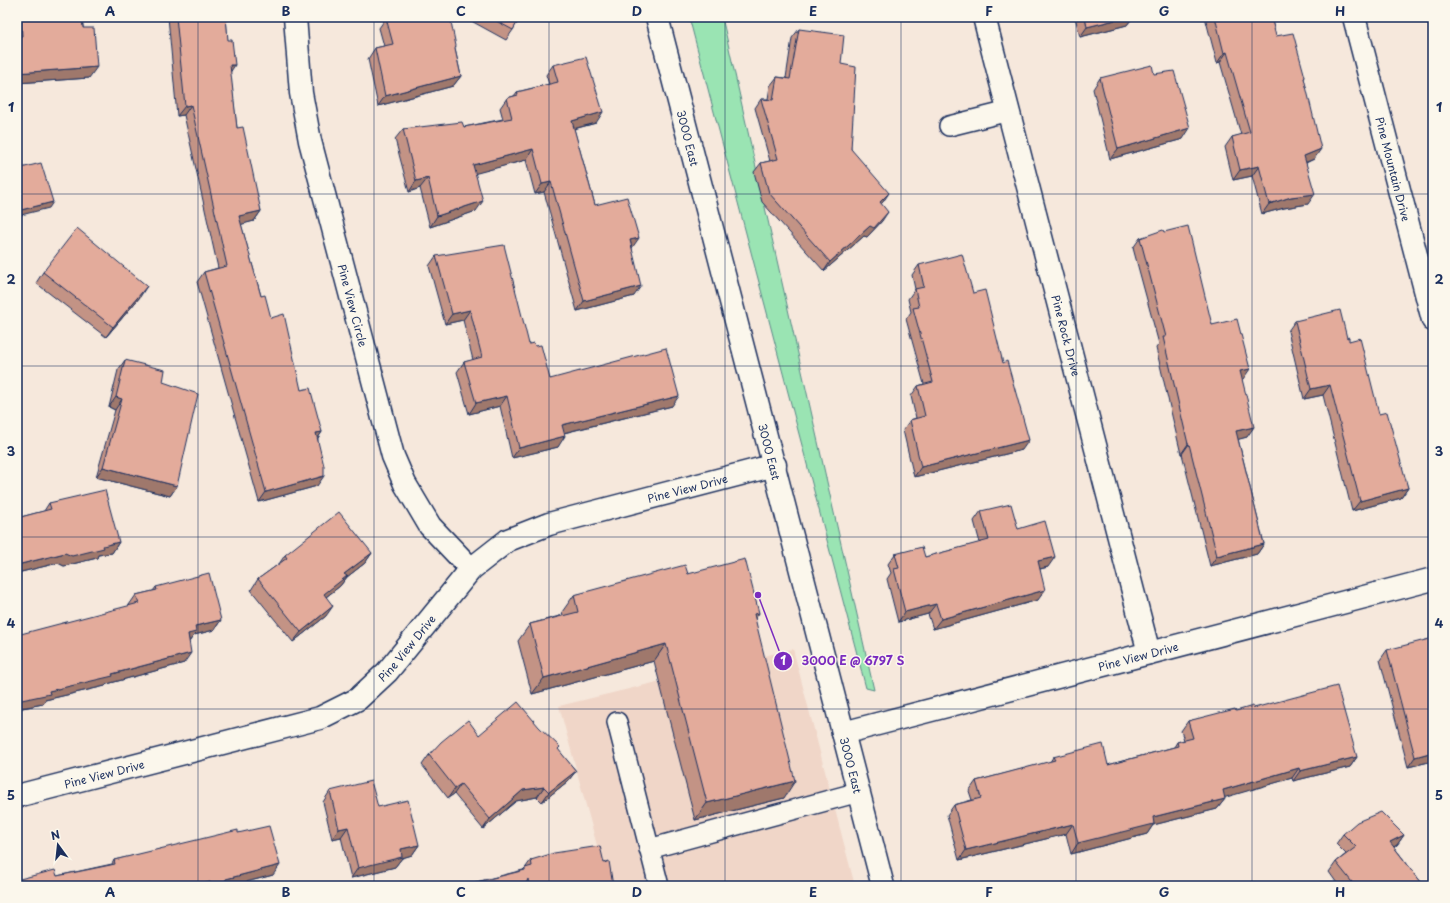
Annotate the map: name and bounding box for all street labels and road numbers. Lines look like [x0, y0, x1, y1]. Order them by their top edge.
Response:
street label: 3000 East [673, 108, 704, 169]
street label: Pine Mountain Drive [1372, 115, 1416, 224]
street label: Pine View Circle [334, 262, 372, 349]
street label: Pine Rock Drive [1048, 293, 1085, 378]
street label: 3000 East [755, 422, 786, 482]
street label: Pine View Drive [645, 469, 730, 506]
street label: Pine View Drive [374, 611, 439, 685]
street label: Pine View Drive [1096, 637, 1180, 675]
street label: 3000 East [836, 735, 867, 796]
street label: Pine View Drive [62, 755, 146, 792]

